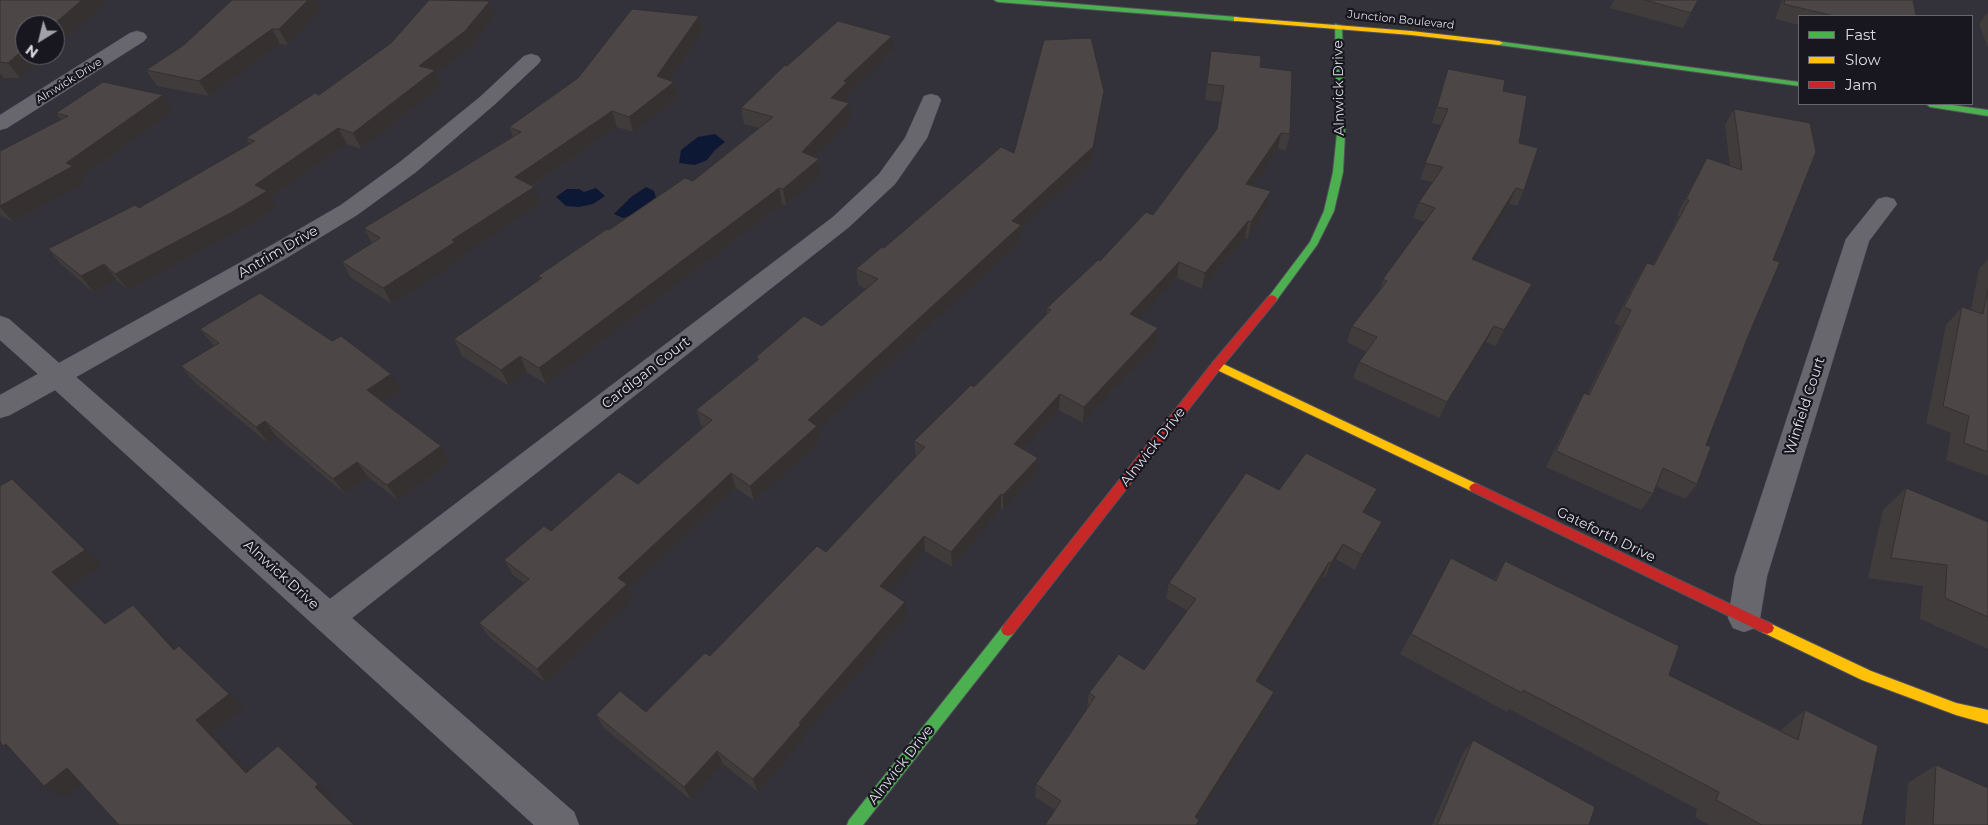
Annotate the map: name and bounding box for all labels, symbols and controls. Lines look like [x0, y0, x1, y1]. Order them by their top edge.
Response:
street label: Junction Boulevard [1347, 8, 1455, 32]
north arrow [15, 15, 65, 65]
legend [1798, 15, 1973, 105]
text: Fast [1845, 25, 1876, 44]
street label: Alnwick Drive [1330, 40, 1348, 136]
text: N [22, 41, 42, 62]
text: Slow [1845, 50, 1881, 69]
street label: Alnwick Drive [34, 55, 104, 107]
text: Jam [1845, 75, 1877, 94]
street label: Antrim Drive [235, 222, 321, 282]
street label: Cardigan Court [599, 333, 693, 413]
street label: Winfield Court [1781, 355, 1829, 457]
street label: Alnwick Drive [1117, 404, 1189, 490]
street label: Gateforth Drive [1554, 504, 1658, 566]
street label: Alnwick Drive [240, 537, 322, 613]
street label: Alnwick Drive [865, 722, 937, 808]

